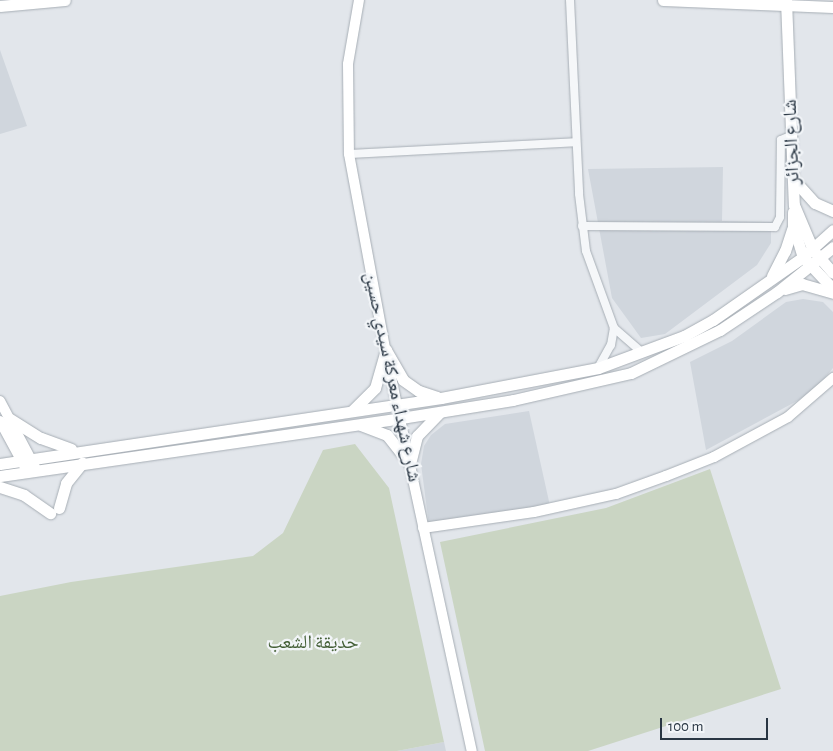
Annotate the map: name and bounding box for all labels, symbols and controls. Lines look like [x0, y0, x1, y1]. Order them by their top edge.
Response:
street label: شارع الجزائر [779, 99, 805, 185]
street label: شارع شهداء معركة سيدي حسين [359, 270, 425, 484]
park label: حديقة الشعب [267, 632, 359, 654]
scale bar [663, 708, 770, 740]
text: 100 m [668, 719, 703, 734]

